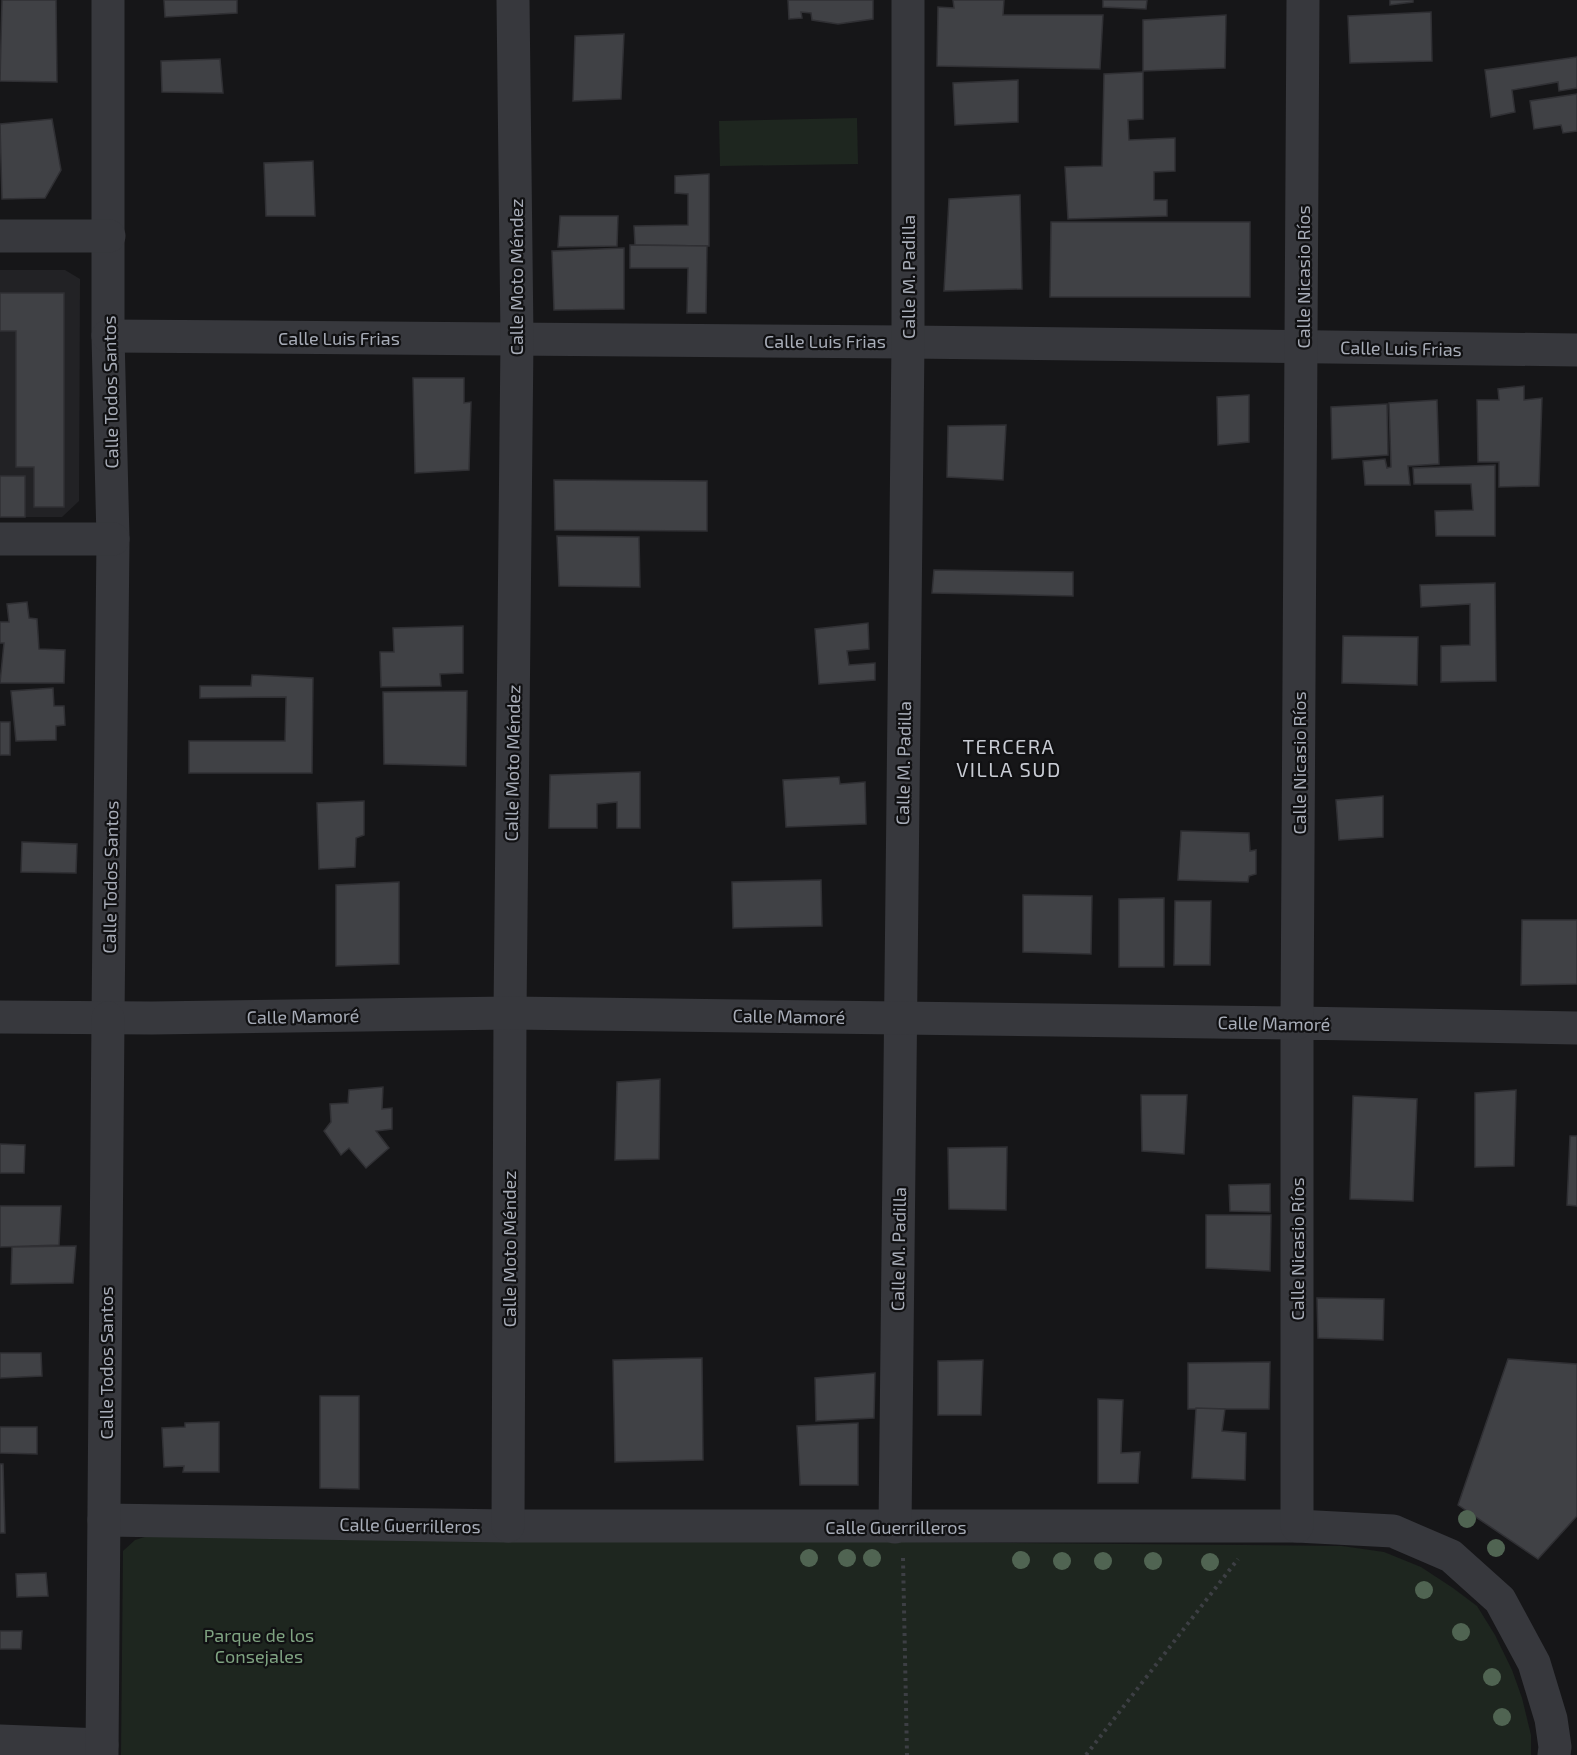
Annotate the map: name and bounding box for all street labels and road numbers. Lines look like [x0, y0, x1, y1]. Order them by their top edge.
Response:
street label: Calle Moto Méndez [505, 199, 527, 355]
street label: Calle Nicasio Ríos [1292, 205, 1314, 349]
street label: Calle M. Padilla [897, 215, 919, 339]
street label: Calle Todos Santos [98, 315, 122, 469]
street label: Calle Luis Frias [278, 327, 400, 349]
street label: Calle Luis Frias [764, 330, 886, 352]
street label: Calle Luis Frias [1340, 336, 1462, 360]
street label: Calle Moto Méndez [500, 684, 524, 842]
street label: Calle Nicasio Ríos [1288, 691, 1310, 835]
street label: Calle M. Padilla [891, 701, 915, 825]
street label: Calle Todos Santos [98, 800, 122, 954]
street label: Calle Mamoré [246, 1004, 360, 1028]
street label: Calle Mamoré [732, 1004, 846, 1028]
street label: Calle Mamoré [1217, 1011, 1331, 1035]
street label: Calle Moto Méndez [498, 1171, 520, 1327]
street label: Calle Nicasio Ríos [1286, 1177, 1308, 1321]
street label: Calle M. Padilla [886, 1187, 910, 1311]
street label: Calle Todos Santos [95, 1286, 117, 1440]
street label: Calle Guerrilleros [339, 1513, 481, 1537]
street label: Calle Guerrilleros [825, 1516, 967, 1538]

